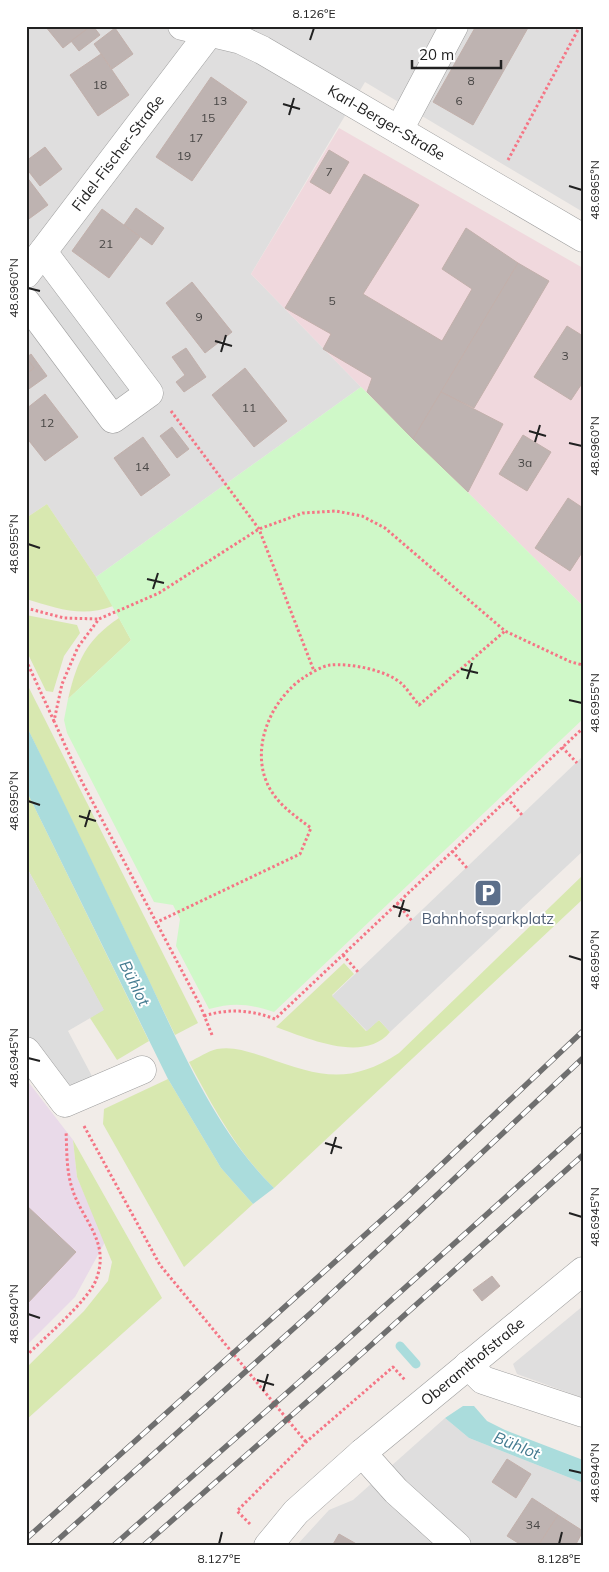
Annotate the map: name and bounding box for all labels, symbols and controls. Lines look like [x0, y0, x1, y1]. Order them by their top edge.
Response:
text: 8.126°E [292, 6, 336, 21]
scale bar [412, 38, 500, 70]
text: 20 m [419, 45, 454, 64]
house number: 8 [467, 73, 475, 88]
house number: 18 [93, 77, 107, 92]
street label: Karl-Berger-Straße [324, 81, 449, 164]
street label: Fidel-Fischer-Straße [67, 91, 168, 215]
house number: 13 [213, 93, 227, 108]
house number: 6 [455, 93, 463, 108]
house number: 15 [201, 110, 215, 125]
house number: 17 [189, 130, 203, 145]
house number: 19 [177, 148, 191, 163]
text: 48.6965°N [587, 160, 602, 220]
house number: 7 [325, 164, 333, 179]
house number: 21 [99, 236, 113, 251]
text: 48.6960°N [6, 258, 21, 318]
house number: 5 [328, 293, 336, 308]
house number: 9 [195, 309, 203, 324]
house number: 3 [561, 348, 569, 363]
house number: 11 [242, 400, 256, 415]
house number: 12 [40, 415, 54, 430]
text: 48.6960°N [587, 416, 602, 476]
house number: 3a [518, 455, 532, 470]
house number: 14 [135, 459, 149, 474]
text: 48.6955°N [6, 514, 21, 574]
text: 48.6955°N [587, 673, 602, 733]
text: 48.6950°N [6, 771, 21, 831]
parking icon: Bahnhofsparkplatz [473, 878, 503, 908]
place label: Bahnhofsparkplatz [422, 909, 554, 928]
text: 48.6950°N [587, 930, 602, 990]
water label: Bühlot [116, 957, 155, 1009]
text: 48.6945°N [6, 1028, 21, 1088]
text: 48.6945°N [587, 1187, 602, 1247]
text: 48.6940°N [6, 1284, 21, 1344]
street label: Oberamthofstraße [417, 1313, 528, 1410]
water label: Bühlot [491, 1427, 543, 1463]
text: 48.6940°N [587, 1443, 602, 1503]
house number: 34 [526, 1517, 540, 1532]
text: 8.127°E [197, 1551, 241, 1566]
text: 8.128°E [537, 1551, 581, 1566]

